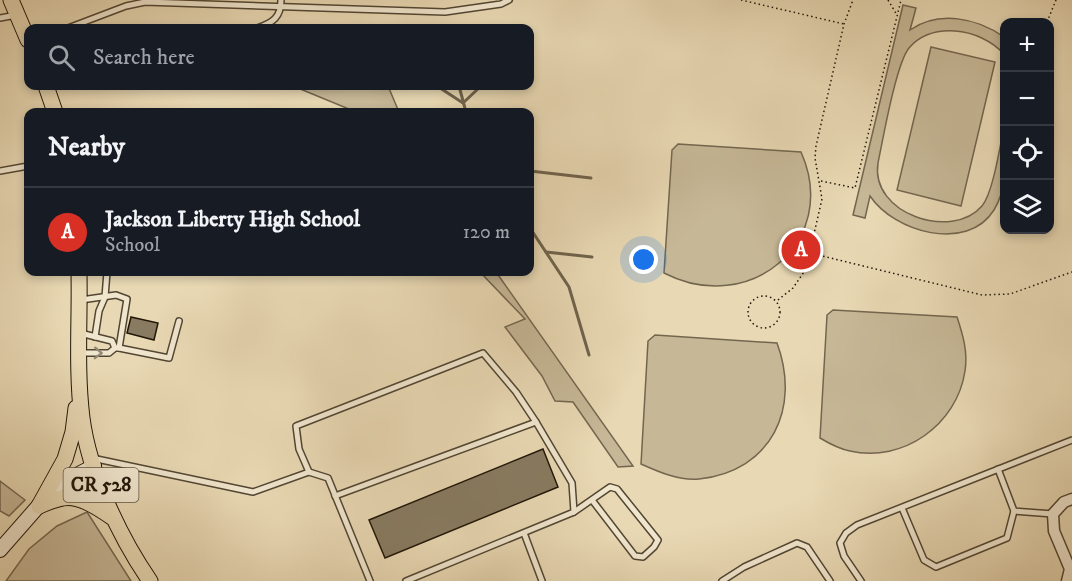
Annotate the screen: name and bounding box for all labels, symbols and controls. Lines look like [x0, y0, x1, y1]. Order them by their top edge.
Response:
map controls [1000, 18, 1054, 234]
button: + [1000, 18, 1054, 72]
search box [24, 24, 534, 90]
icon: search [45, 41, 78, 74]
text: Search here [93, 44, 195, 71]
button: − [1000, 72, 1054, 126]
button: locate [1000, 126, 1054, 180]
text: Nearby [48, 131, 125, 164]
button: layers [1000, 180, 1054, 234]
text: Jackson Liberty High School [105, 206, 360, 233]
text: A [61, 220, 74, 245]
text: 120 m [463, 220, 510, 245]
pin: A [782, 228, 820, 272]
text: School [105, 233, 160, 258]
your location [629, 245, 658, 274]
one-way arrow [93, 347, 102, 359]
road number: CR 528 [63, 468, 138, 502]

